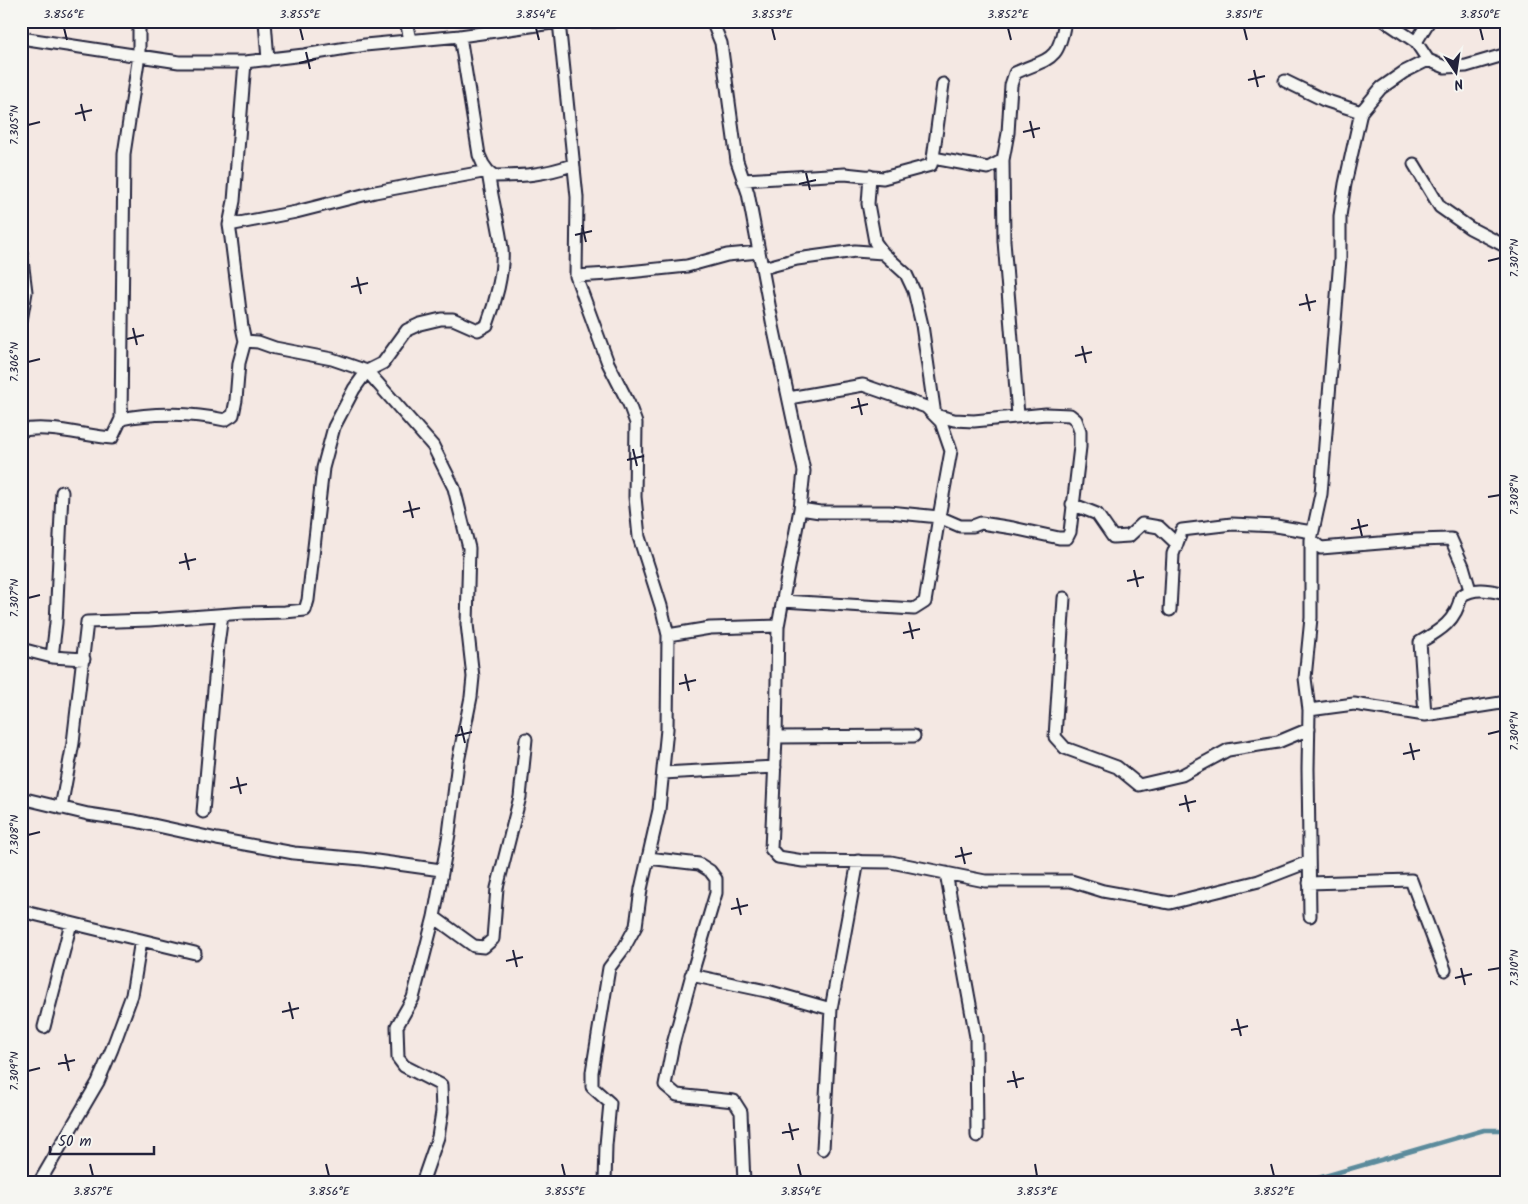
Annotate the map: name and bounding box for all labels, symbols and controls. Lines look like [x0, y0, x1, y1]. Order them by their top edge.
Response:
text: 3.856°E [43, 5, 86, 24]
text: 3.855°E [280, 5, 321, 24]
text: 3.854°E [515, 5, 558, 24]
text: 3.853°E [751, 5, 794, 24]
text: 3.852°E [987, 5, 1030, 24]
text: 3.851°E [1225, 5, 1264, 24]
text: 3.850°E [1460, 5, 1501, 24]
north arrow [1430, 48, 1480, 98]
text: N [1452, 72, 1465, 95]
text: 7.305°N [5, 105, 24, 145]
text: 7.307°N [1505, 239, 1524, 277]
text: 7.306°N [5, 342, 24, 382]
text: 7.308°N [1505, 475, 1524, 515]
text: 7.307°N [5, 579, 24, 617]
text: 7.309°N [1505, 711, 1524, 751]
text: 7.308°N [5, 815, 24, 855]
text: 7.310°N [1505, 949, 1524, 987]
text: 7.309°N [5, 1051, 24, 1091]
scale bar [50, 1124, 154, 1156]
text: 50 m [58, 1130, 92, 1154]
text: 3.857°E [73, 1182, 114, 1201]
text: 3.856°E [308, 1182, 351, 1201]
text: 3.855°E [545, 1182, 586, 1201]
text: 3.854°E [780, 1182, 823, 1201]
text: 3.853°E [1016, 1182, 1059, 1201]
text: 3.852°E [1253, 1182, 1296, 1201]

